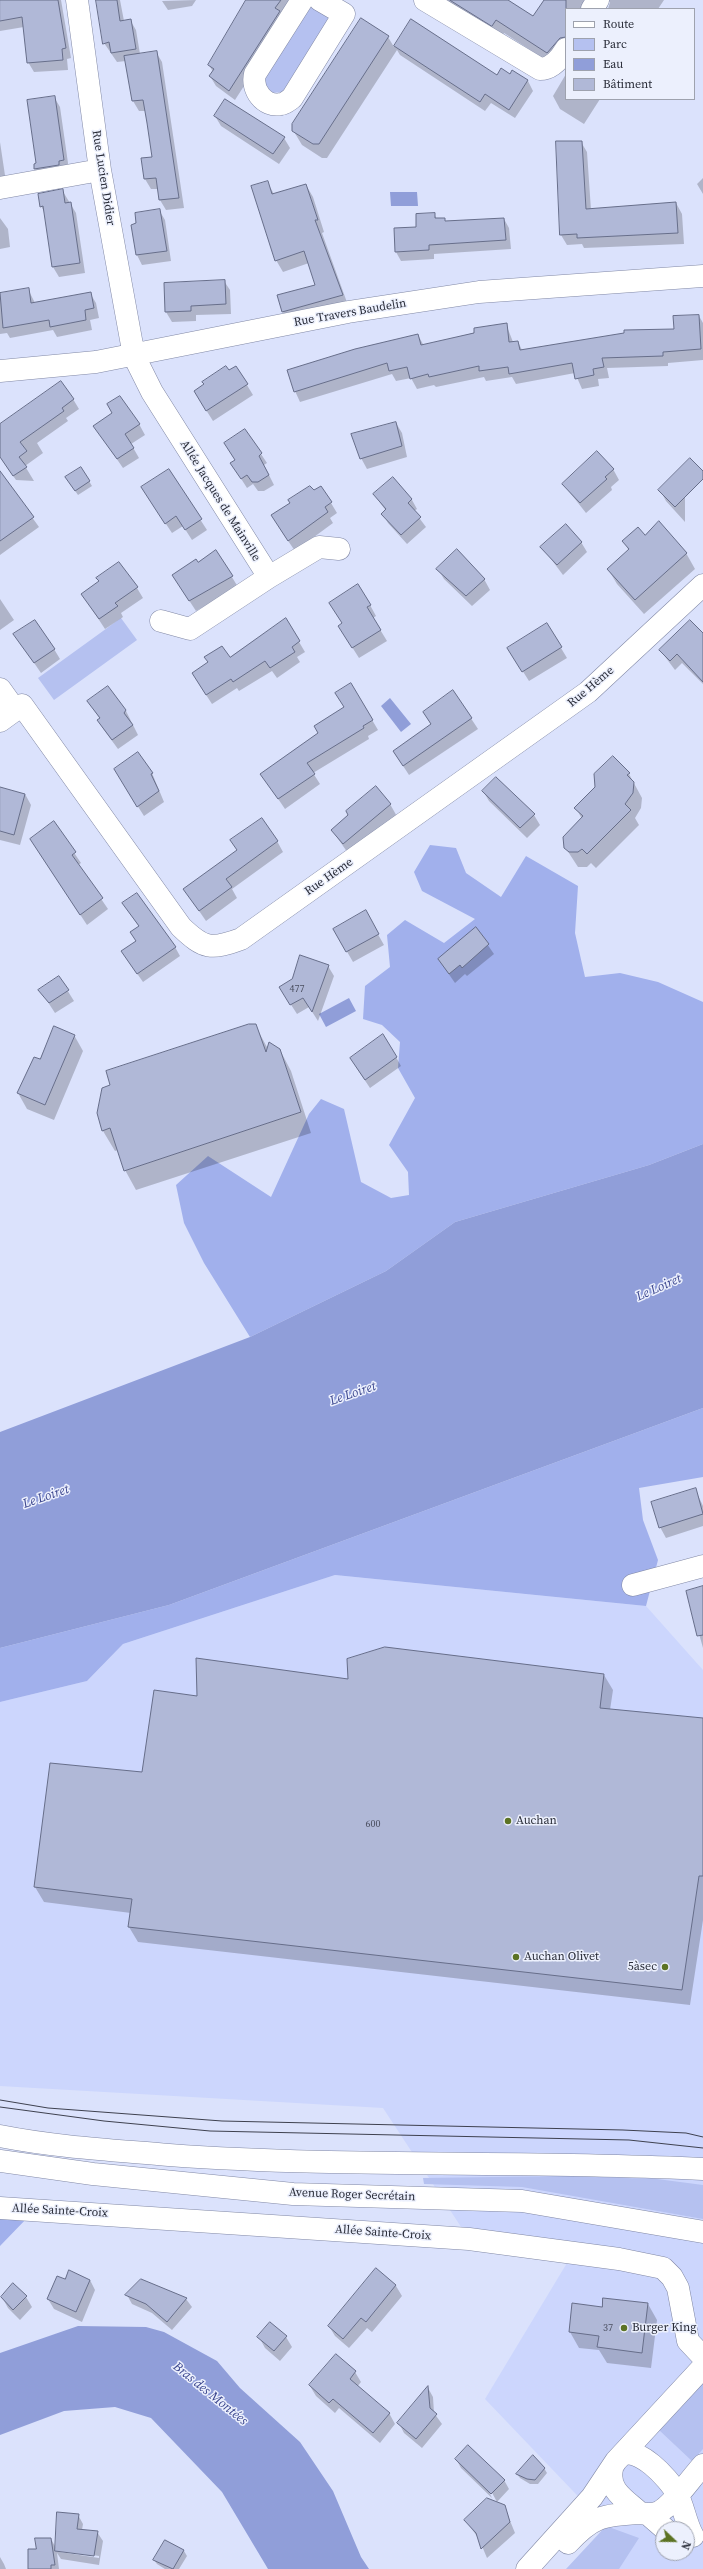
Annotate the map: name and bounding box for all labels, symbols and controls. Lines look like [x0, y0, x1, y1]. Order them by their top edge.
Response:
legend [565, 8, 695, 100]
text: Route [603, 16, 634, 32]
text: Parc [603, 36, 627, 52]
text: Eau [603, 56, 623, 72]
text: Bâtiment [603, 76, 652, 92]
street label: Rue Lucien Didier [88, 129, 118, 227]
street label: Rue Travers Baudelin [293, 296, 407, 330]
street label: Allée Jacques de Mainville [177, 438, 263, 564]
street label: Rue Hème [565, 664, 617, 710]
street label: Rue Hème [302, 855, 356, 899]
house number: 477 [290, 983, 304, 995]
water label: Le Loiret [634, 1271, 684, 1305]
water label: Le Loiret [328, 1379, 378, 1409]
water label: Le Loiret [21, 1482, 71, 1512]
place label: Auchan [516, 1814, 557, 1828]
marker: Auchan [503, 1816, 513, 1826]
house number: 600 [366, 1818, 380, 1830]
place label: Auchan Olivet [524, 1950, 599, 1964]
marker: Auchan Olivet [511, 1952, 521, 1962]
place label: 5àsec [628, 1960, 657, 1974]
marker: 5àsec [660, 1962, 670, 1972]
street label: Avenue Roger Secrétain [288, 2186, 416, 2204]
street label: Allée Sainte-Croix [12, 2201, 108, 2221]
street label: Allée Sainte-Croix [335, 2222, 431, 2244]
place label: Burger King [632, 2321, 696, 2335]
house number: 37 [603, 2322, 613, 2334]
marker: Burger King [619, 2323, 629, 2333]
water label: Bras des Montées [170, 2359, 250, 2429]
north arrow [655, 2521, 695, 2561]
text: N [677, 2539, 694, 2552]

